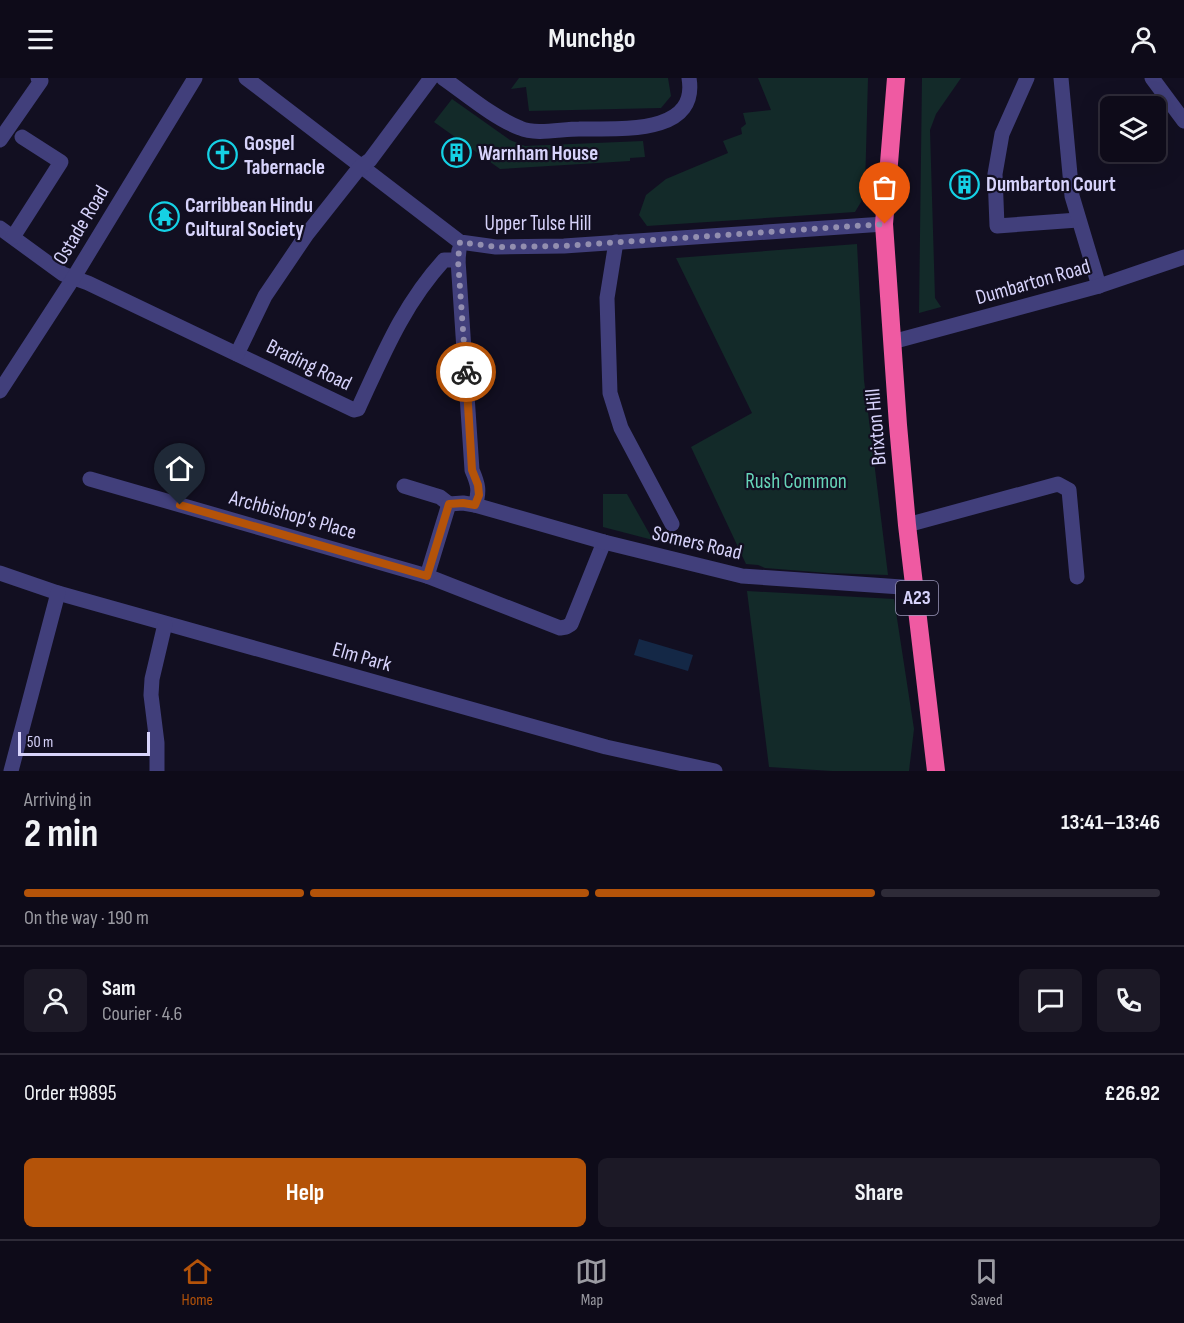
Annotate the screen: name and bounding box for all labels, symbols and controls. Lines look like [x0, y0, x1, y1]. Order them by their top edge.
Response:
icon: menu [24, 23, 57, 56]
text: Munchgo [548, 23, 636, 55]
icon: person [1127, 23, 1160, 56]
map controls [1100, 96, 1166, 162]
button: layers [1100, 96, 1166, 162]
place label: Gospel Tabernacle [244, 131, 325, 180]
building icon: Warnham House [441, 137, 473, 169]
church icon: Gospel Tabernacle [207, 139, 239, 171]
place label: Warnham House [478, 141, 598, 166]
pin [859, 162, 910, 224]
building icon: Dumbarton Court [949, 168, 981, 200]
icon: bag [868, 171, 901, 204]
place label: Dumbarton Court [986, 172, 1116, 197]
street label: Ostade Road [48, 181, 114, 269]
place label: Carribbean Hindu Cultural Society [185, 193, 313, 242]
temple icon: Carribbean Hindu Cultural Society [148, 201, 180, 233]
street label: Upper Tulse Hill [485, 211, 592, 236]
street label: Dumbarton Road [973, 254, 1093, 310]
street label: Brading Road [262, 334, 356, 396]
courier [436, 342, 496, 402]
icon: bike [450, 356, 483, 389]
street label: Brixton Hill [860, 388, 892, 466]
pin [154, 443, 205, 505]
icon: home [163, 452, 196, 485]
park label: Rush Common [745, 469, 847, 494]
street label: Archbishop's Place [226, 485, 359, 545]
street label: Somers Road [650, 521, 744, 565]
road number: A23 [896, 581, 938, 615]
street label: Elm Park [330, 637, 394, 677]
scale bar [18, 729, 150, 756]
text: 50 m [27, 733, 53, 752]
text: Arriving in [24, 788, 92, 812]
text: 13:41–13:46 [1061, 809, 1160, 836]
text: 2 min [24, 811, 98, 858]
text: On the way · 190 m [24, 906, 149, 930]
button: person [24, 969, 87, 1032]
button: chat [1019, 969, 1082, 1032]
button: phone [1097, 969, 1160, 1032]
text: Sam [102, 975, 136, 1002]
text: Courier · 4.6 [102, 1002, 182, 1026]
text: Order #9895 [24, 1080, 117, 1107]
text: £26.92 [1104, 1080, 1160, 1107]
button: Help [24, 1158, 586, 1227]
button: Share [598, 1158, 1160, 1227]
tab: Home [181, 1255, 214, 1310]
tab: Map [575, 1255, 608, 1310]
tab: Saved [970, 1255, 1003, 1310]

